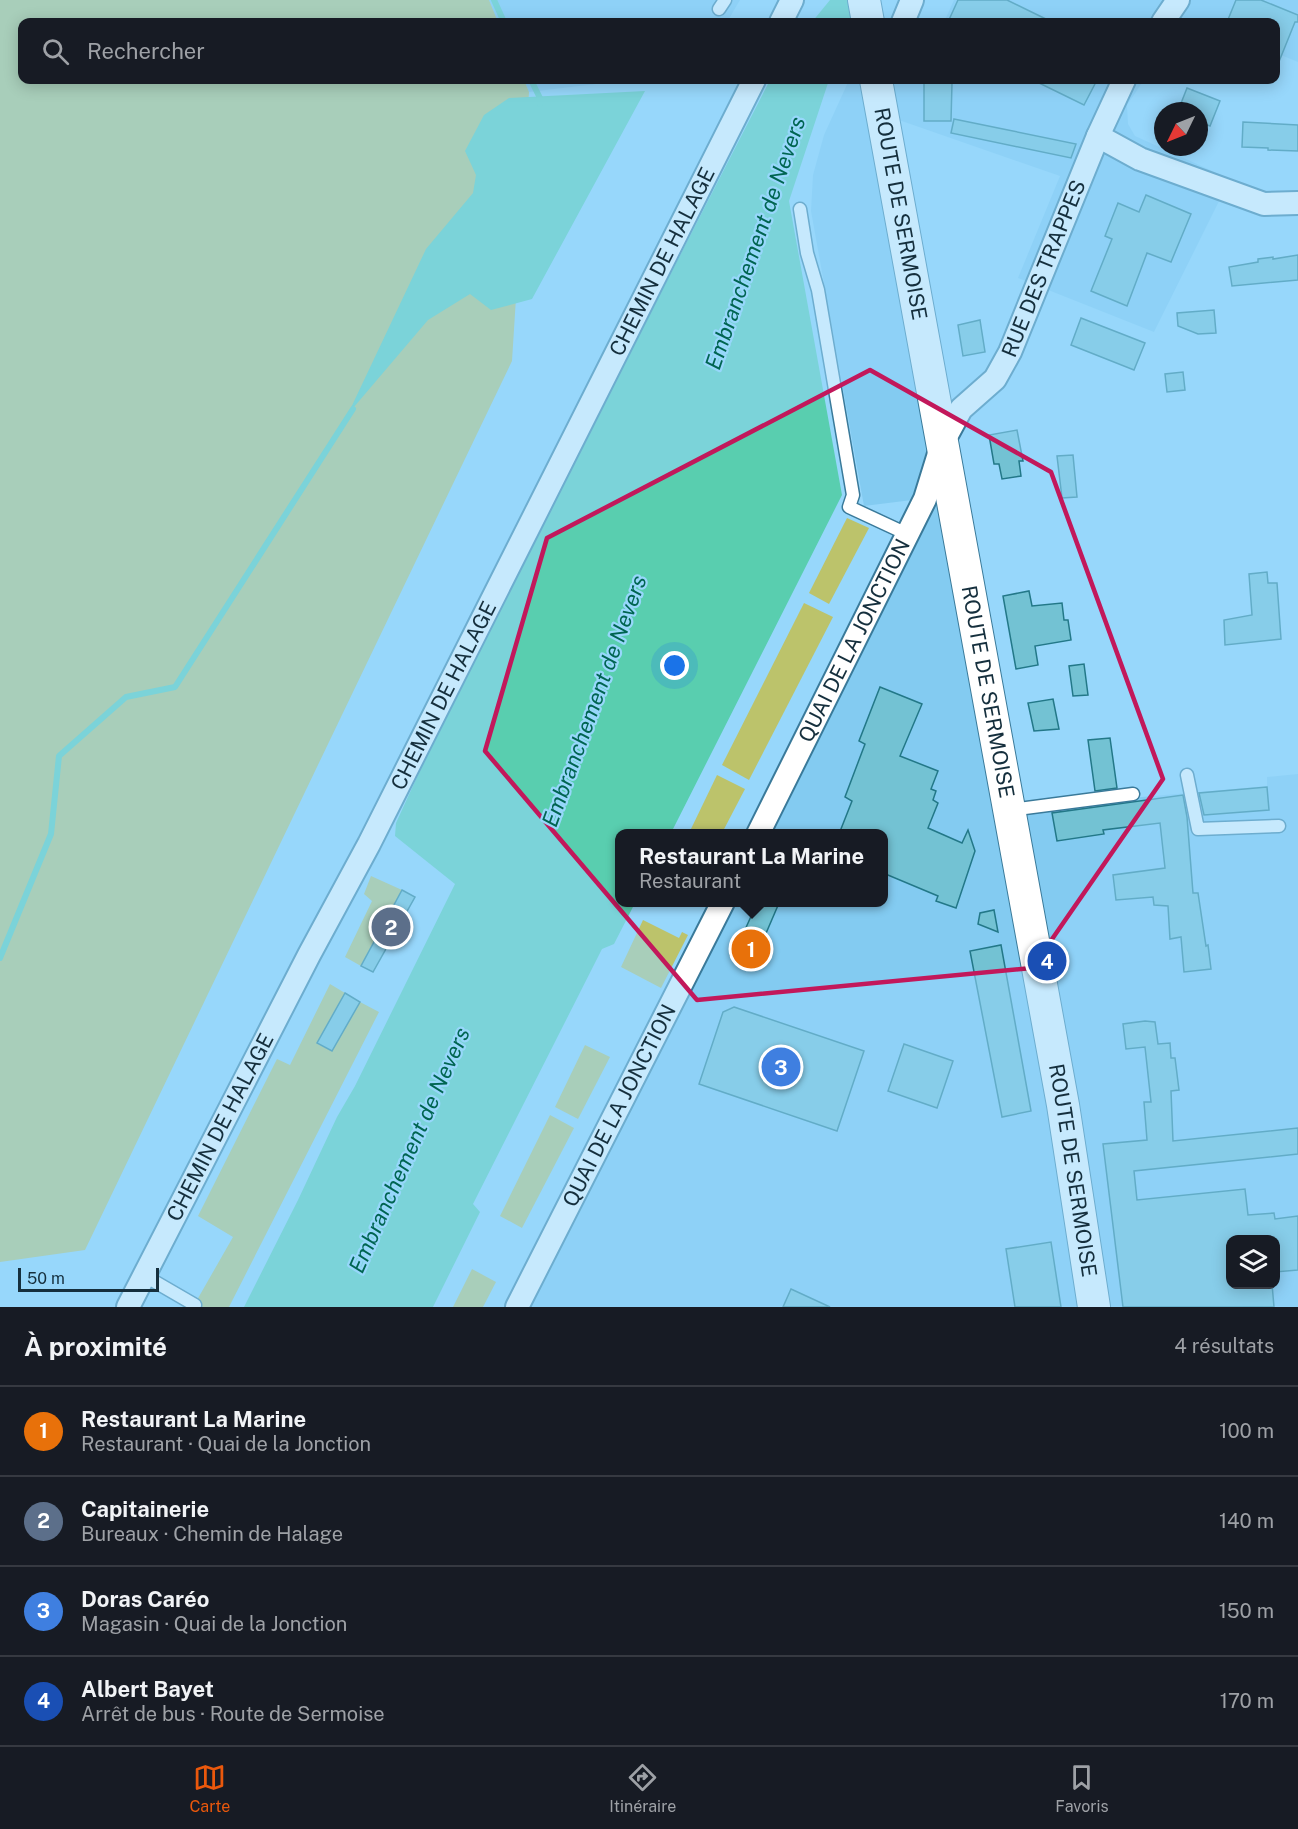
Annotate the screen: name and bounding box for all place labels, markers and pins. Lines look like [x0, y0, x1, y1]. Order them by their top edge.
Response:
pin: 2 [372, 904, 410, 950]
pin: 1 [732, 926, 771, 972]
pin: 4 [1028, 938, 1066, 984]
pin: 3 [762, 1044, 800, 1090]

